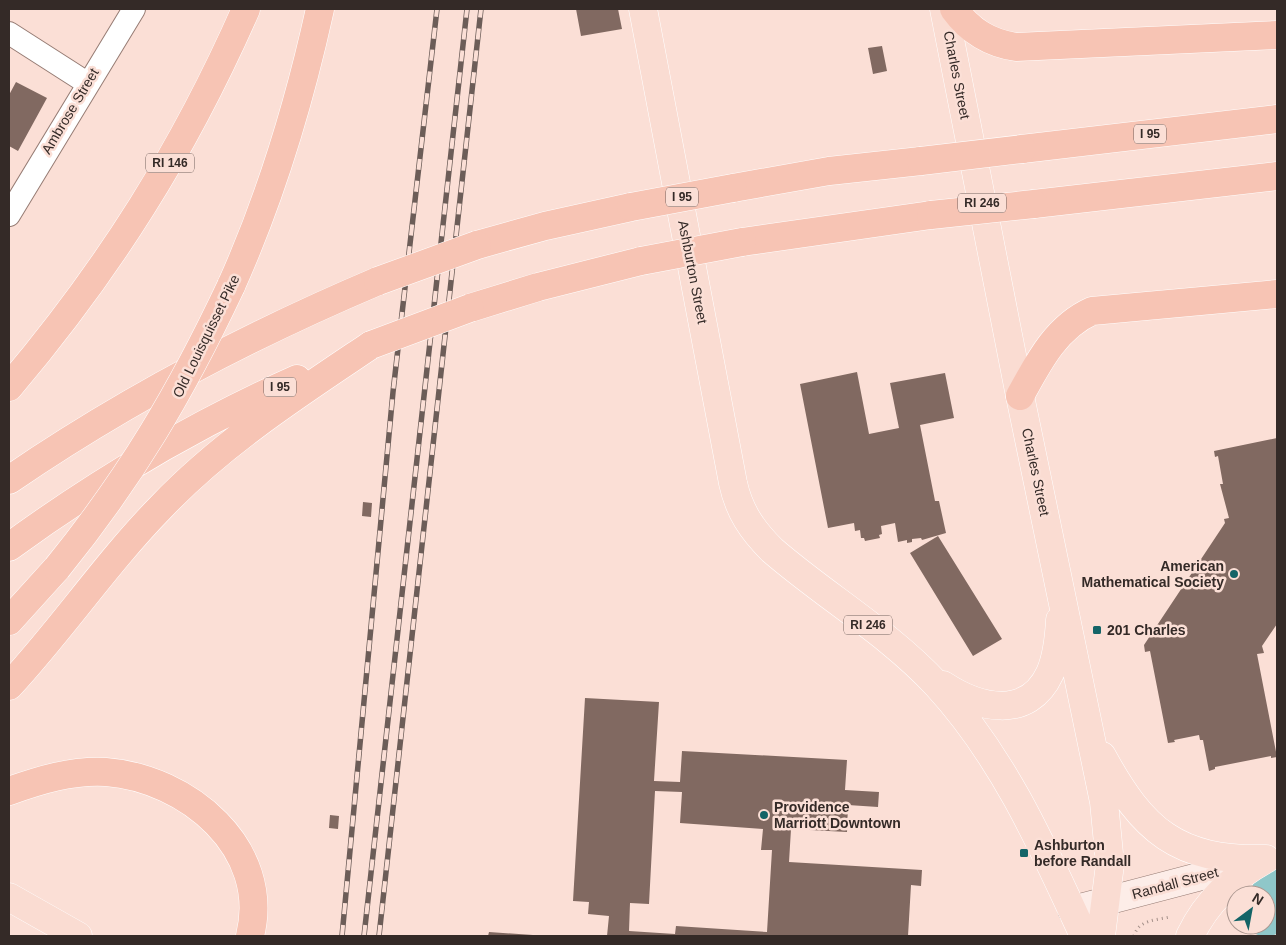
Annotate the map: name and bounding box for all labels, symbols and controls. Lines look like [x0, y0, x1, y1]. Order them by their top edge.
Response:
street label: Charles Street [941, 30, 973, 121]
street label: Ambrose Street [38, 65, 102, 157]
road number: I 95 [1134, 125, 1166, 144]
road number: RI 146 [146, 154, 194, 172]
road number: I 95 [666, 188, 698, 206]
road number: RI 246 [958, 194, 1006, 212]
street label: Ashburton Street [675, 219, 711, 325]
street label: Old Louisquisset Pike [169, 272, 243, 400]
road number: I 95 [264, 378, 296, 397]
street label: Charles Street [1019, 427, 1053, 518]
place label: American Mathematical Society [1082, 558, 1224, 590]
marker: American Mathematical Society [1228, 568, 1240, 580]
road number: RI 246 [844, 616, 892, 634]
place label: 201 Charles [1107, 622, 1186, 638]
marker: 201 Charles [1091, 624, 1103, 636]
place label: Providence Marriott Downtown [774, 799, 901, 831]
marker: Providence Marriott Downtown [758, 809, 770, 821]
place label: Ashburton before Randall [1034, 837, 1131, 869]
marker: Ashburton before Randall [1018, 847, 1030, 859]
street label: Randall Street [1130, 864, 1220, 902]
north arrow [1226, 885, 1276, 935]
text: N [1249, 890, 1266, 908]

